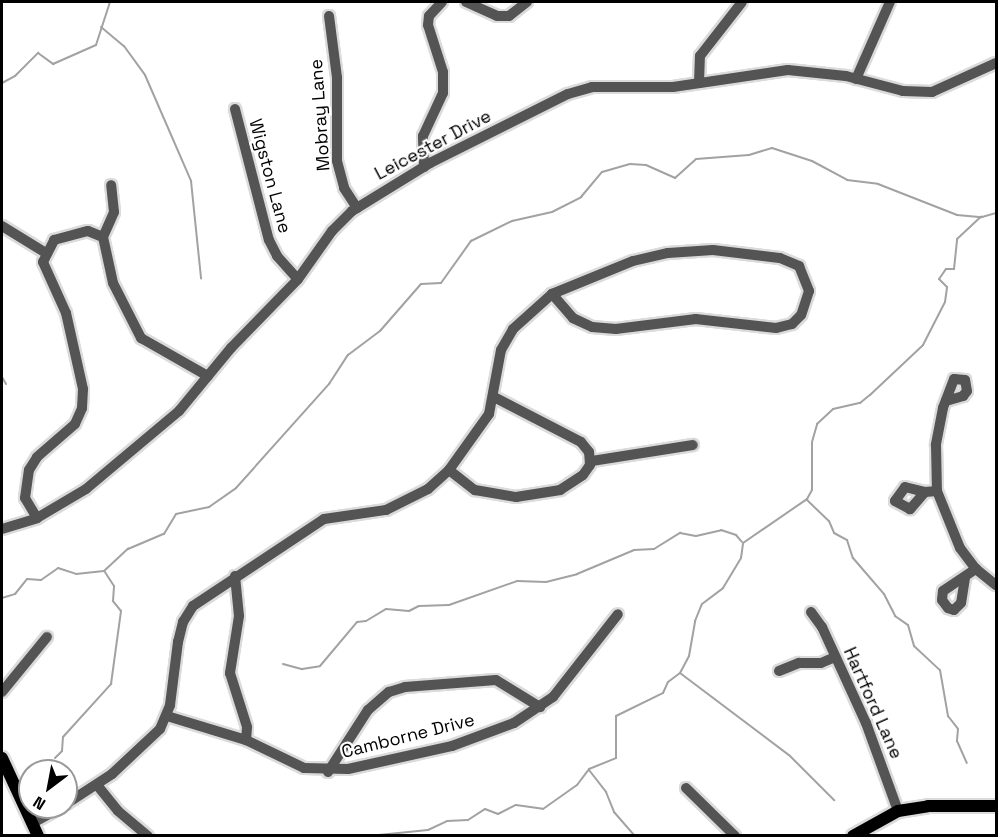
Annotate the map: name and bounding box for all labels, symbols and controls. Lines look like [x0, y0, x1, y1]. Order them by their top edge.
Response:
street label: Mobray Lane [305, 58, 335, 172]
street label: Leicester Drive [371, 105, 495, 185]
street label: Wigston Lane [244, 116, 296, 236]
street label: Hartford Lane [839, 644, 907, 762]
street label: Camborne Drive [339, 709, 477, 763]
north arrow [18, 759, 78, 819]
text: N [29, 791, 49, 815]

